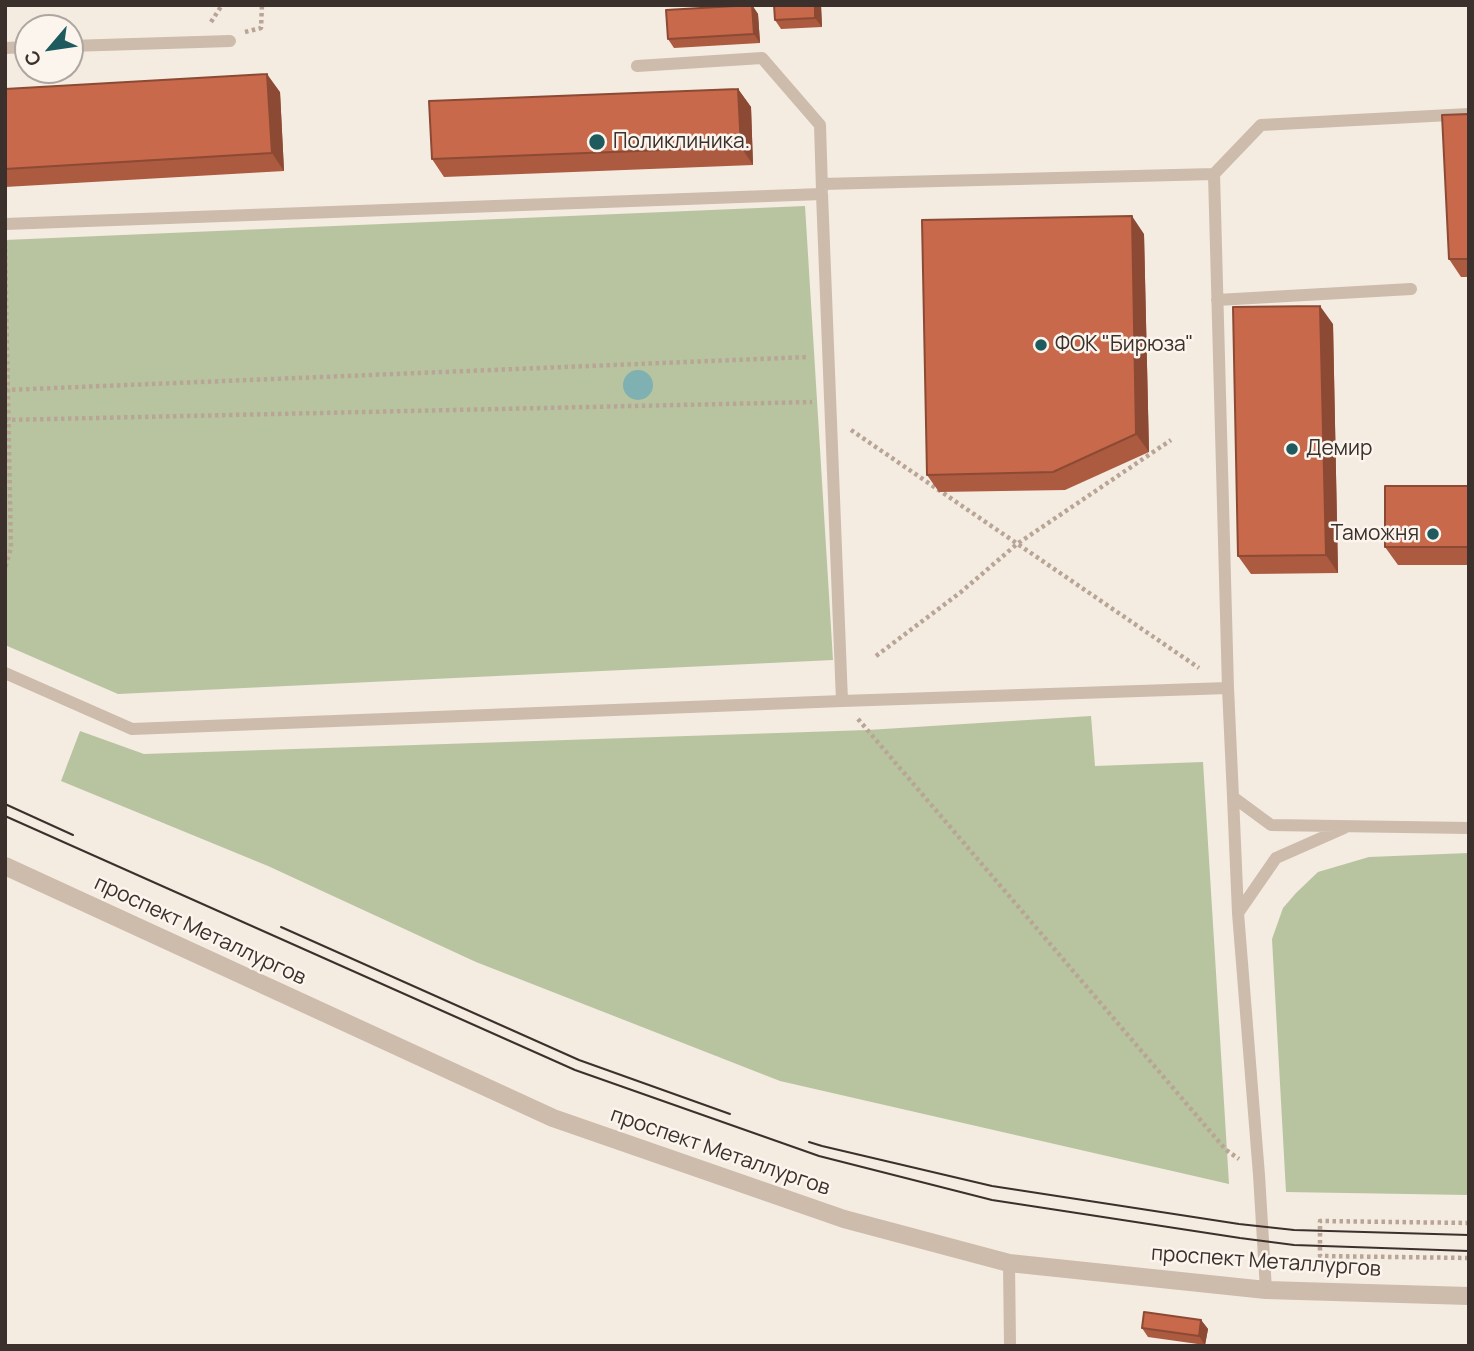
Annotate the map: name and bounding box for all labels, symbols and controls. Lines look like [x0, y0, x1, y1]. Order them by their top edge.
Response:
north arrow [14, 14, 84, 84]
text: С [18, 46, 47, 71]
place label: Поликлиника. [613, 129, 750, 155]
marker: Поликлиника. [587, 132, 607, 152]
place label: ФОК "Бирюза" [1055, 332, 1194, 358]
marker: ФОК "Бирюза" [1033, 337, 1049, 353]
place label: Демир [1306, 436, 1372, 462]
marker: Демир [1284, 441, 1300, 457]
place label: Таможня [1331, 521, 1419, 547]
marker: Таможня [1425, 526, 1441, 542]
street label: проспект Металлургов [90, 871, 310, 991]
street label: проспект Металлургов [607, 1103, 833, 1201]
street label: проспект Металлургов [1150, 1241, 1382, 1283]

